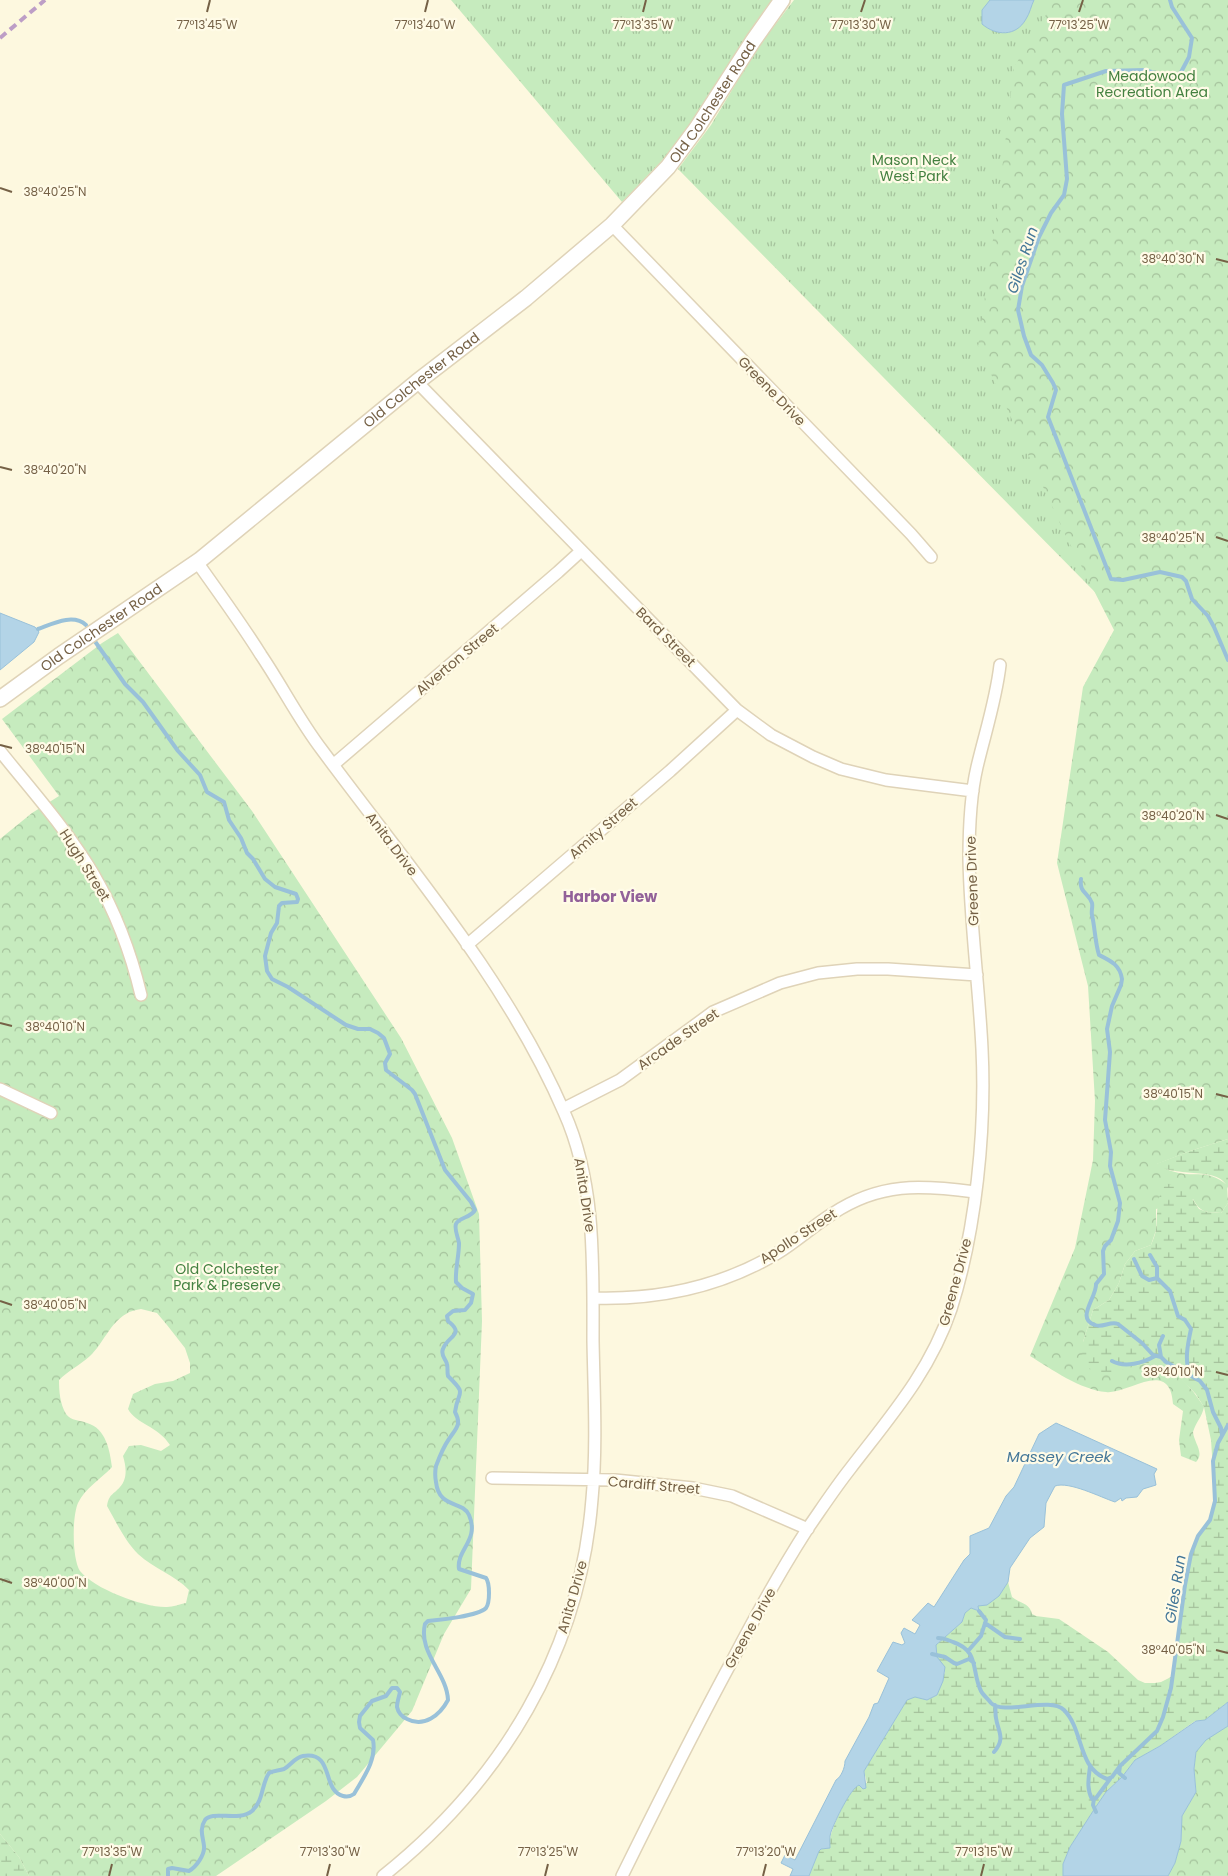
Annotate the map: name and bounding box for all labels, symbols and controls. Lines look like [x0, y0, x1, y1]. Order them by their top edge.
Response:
text: 77°13'45"W [176, 16, 238, 33]
text: 77°13'40"W [394, 16, 456, 33]
text: 77°13'35"W [613, 16, 674, 33]
text: 77°13'30"W [831, 16, 892, 33]
text: 77°13'25"W [1049, 16, 1110, 33]
street label: Old Colchester Road [664, 37, 761, 167]
park label: Meadowood Recreation Area [1096, 66, 1208, 102]
park label: Mason Neck West Park [872, 150, 957, 186]
text: 38°40'25"N [24, 183, 86, 200]
water label: Giles Run [1001, 224, 1043, 296]
text: 38°40'30"N [1141, 250, 1205, 267]
street label: Old Colchester Road [359, 327, 484, 432]
street label: Greene Drive [734, 352, 811, 431]
text: 38°40'20"N [24, 461, 86, 478]
text: 38°40'25"N [1142, 529, 1204, 546]
street label: Old Colchester Road [36, 579, 166, 676]
street label: Bard Street [632, 603, 700, 671]
street label: Alverton Street [411, 618, 503, 700]
text: 38°40'15"N [25, 740, 85, 757]
street label: Amity Street [564, 793, 642, 863]
text: 38°40'20"N [1142, 807, 1204, 824]
street label: Anita Drive [361, 808, 423, 880]
street label: Hugh Street [55, 825, 115, 905]
street label: Greene Drive [960, 835, 984, 926]
district label: Harbor View [563, 886, 657, 907]
street label: Arcade Street [633, 1003, 723, 1075]
text: 38°40'10"N [25, 1018, 85, 1035]
text: 38°40'15"N [1143, 1085, 1203, 1102]
street label: Anita Drive [569, 1156, 601, 1234]
street label: Apollo Street [755, 1204, 841, 1268]
street label: Greene Drive [934, 1236, 976, 1328]
park label: Old Colchester Park & Preserve [173, 1259, 281, 1295]
text: 38°40'05"N [23, 1296, 87, 1313]
text: 38°40'10"N [1143, 1363, 1203, 1380]
water label: Massey Creek [1007, 1446, 1112, 1467]
street label: Cardiff Street [607, 1471, 701, 1499]
water label: Giles Run [1159, 1553, 1191, 1625]
street label: Anita Drive [552, 1558, 592, 1636]
text: 38°40'00"N [23, 1574, 87, 1591]
street label: Greene Drive [719, 1584, 781, 1672]
text: 38°40'05"N [1141, 1641, 1205, 1658]
text: 77°13'35"W [82, 1843, 143, 1860]
text: 77°13'30"W [300, 1843, 361, 1860]
text: 77°13'25"W [518, 1843, 579, 1860]
text: 77°13'20"W [736, 1843, 797, 1860]
text: 77°13'15"W [955, 1843, 1013, 1860]

